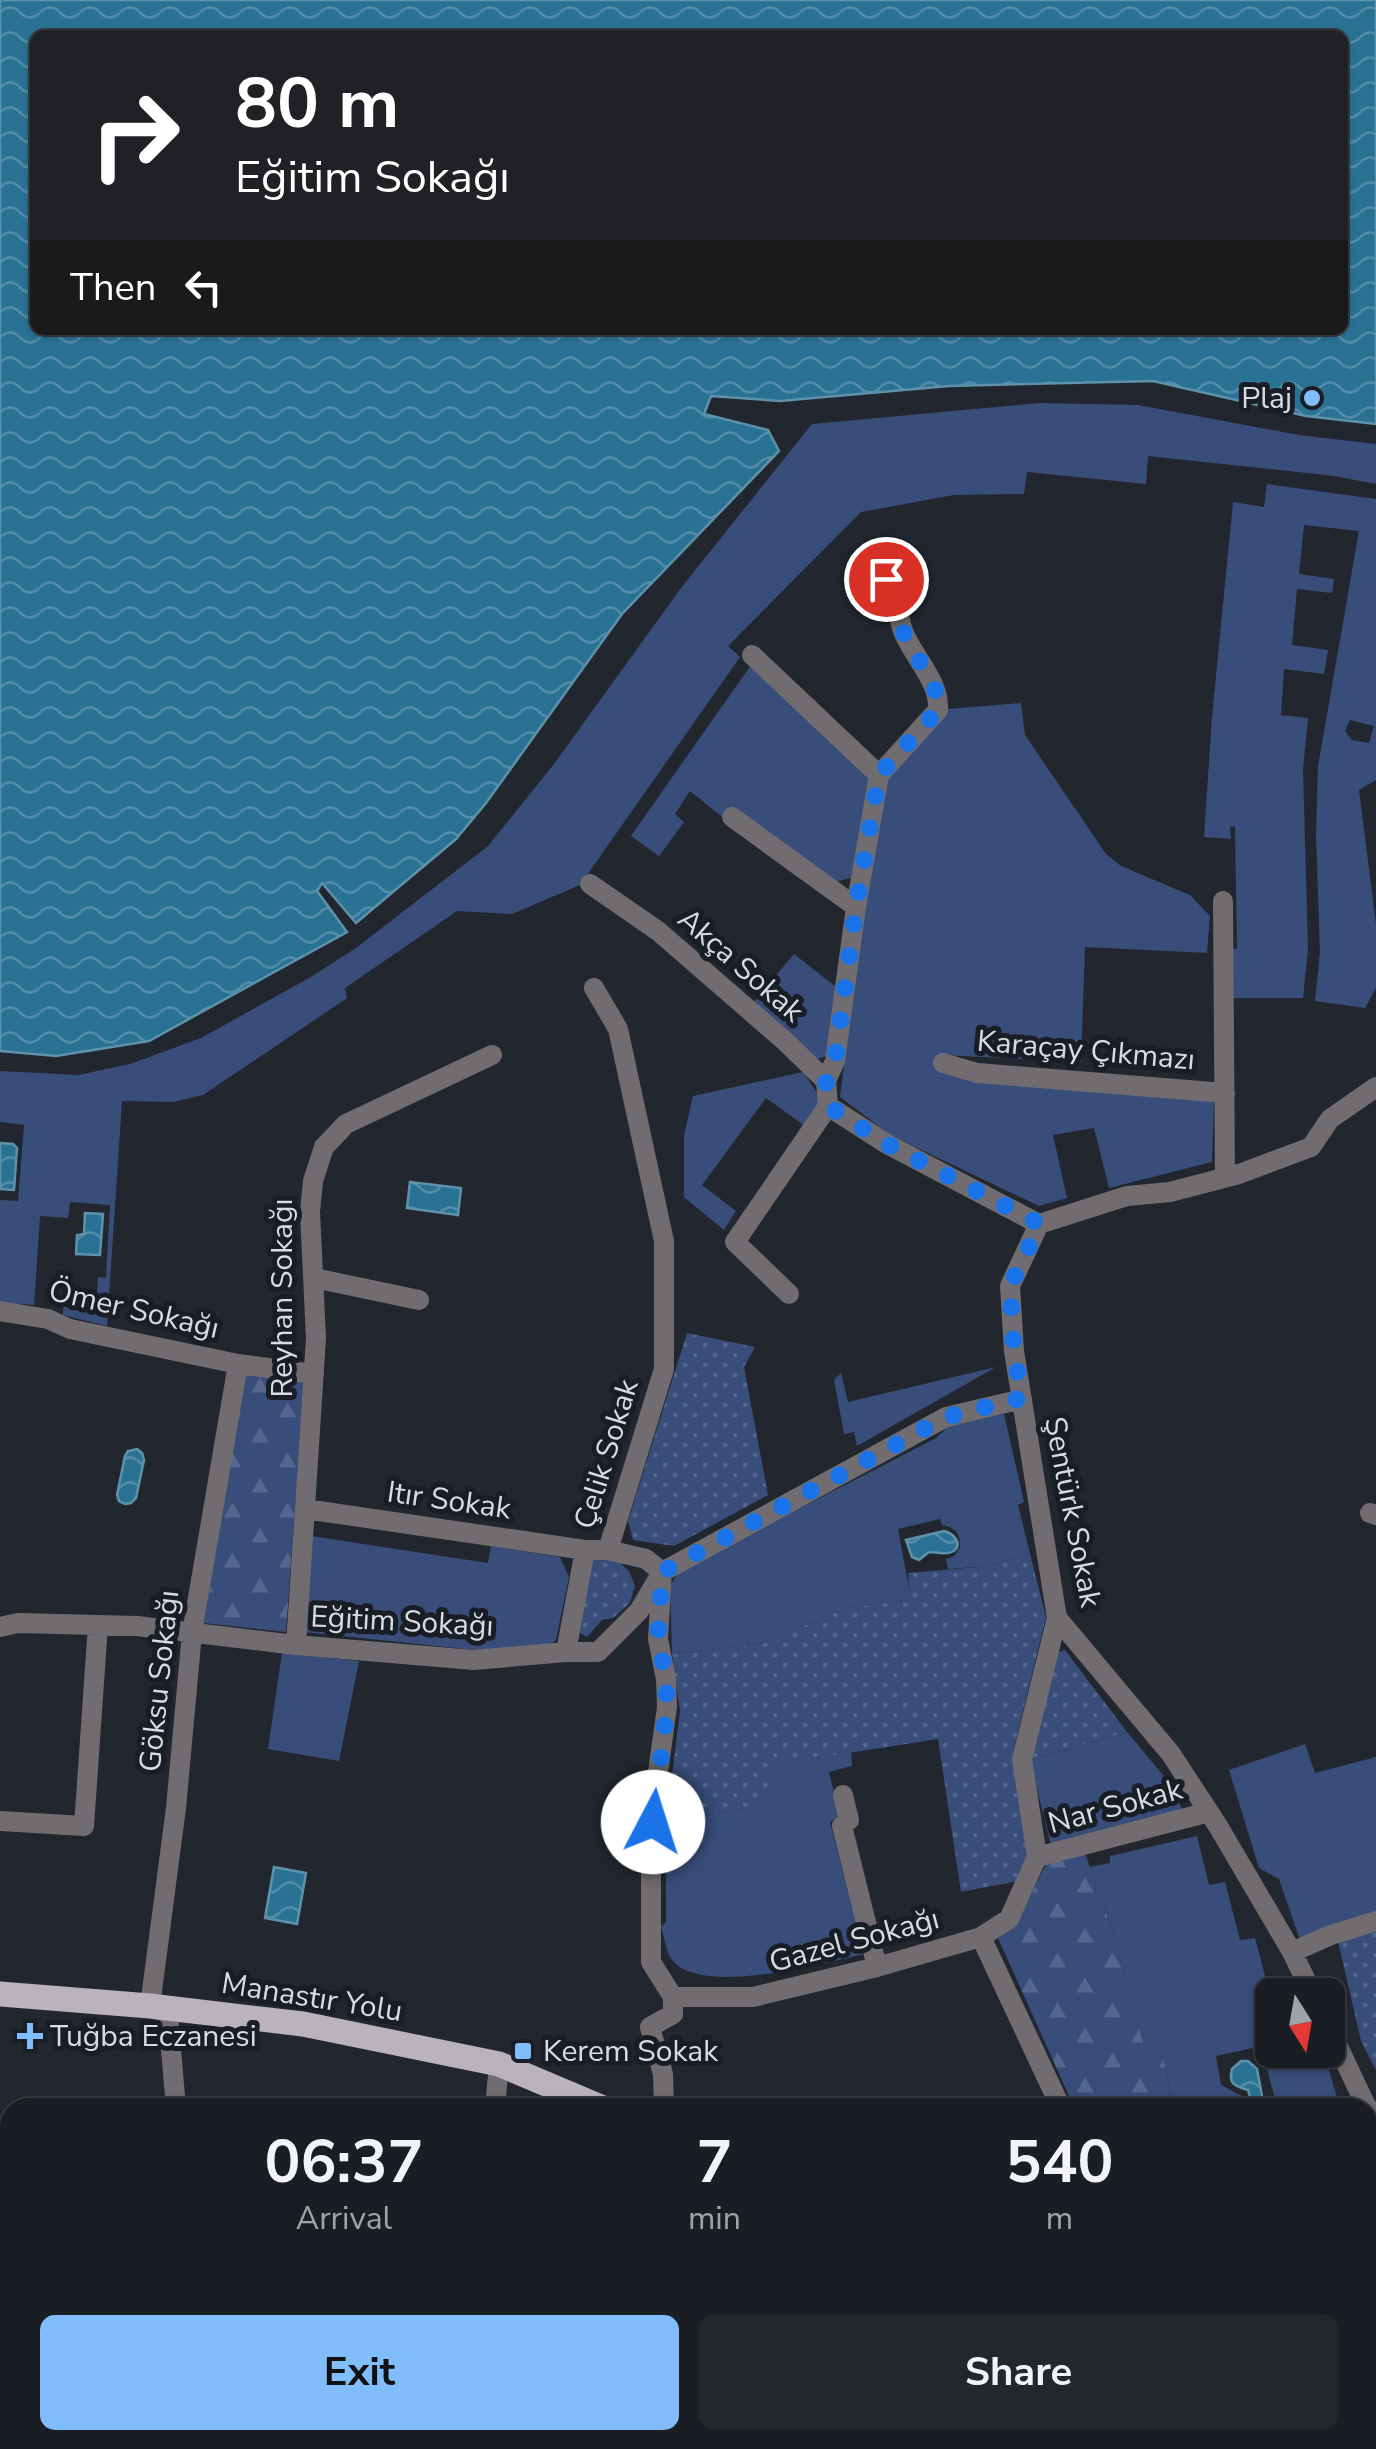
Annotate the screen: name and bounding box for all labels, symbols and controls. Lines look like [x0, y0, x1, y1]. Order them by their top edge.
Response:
text: 80 m [235, 56, 399, 152]
icon: right [70, 70, 200, 200]
text: Eğitim Sokağı [235, 147, 510, 208]
icon: left [176, 260, 231, 315]
text: Then [70, 262, 156, 313]
place label: Plaj [1241, 378, 1292, 419]
marker: Plaj [1301, 387, 1323, 409]
pin [844, 537, 929, 622]
icon: arrive [859, 552, 914, 607]
street label: Akça Sokak [669, 899, 813, 1032]
street label: Karaçay Çıkmazı [975, 1021, 1197, 1080]
street label: Reyhan Sokağı [262, 1198, 303, 1398]
street label: Ömer Sokağı [45, 1270, 223, 1349]
street label: Çelik Sokak [564, 1373, 649, 1534]
street label: Şentürk Sokak [1034, 1413, 1111, 1612]
street label: Itır Sokak [384, 1472, 514, 1530]
street label: Göksu Sokağı [130, 1588, 189, 1774]
street label: Eğitim Sokağı [309, 1596, 495, 1647]
street label: Nar Sokak [1043, 1769, 1188, 1844]
position arrow [601, 1770, 705, 1874]
street label: Gazel Sokağı [765, 1898, 944, 1983]
street label: Manastır Yolu [219, 1963, 405, 2032]
north arrow [1255, 1978, 1345, 2068]
map controls [1255, 1978, 1345, 2068]
place label: Tuğba Eczanesi [50, 2016, 257, 2057]
marker: Tuğba Eczanesi [19, 2025, 41, 2047]
place label: Kerem Sokak [543, 2031, 719, 2072]
marker: Kerem Sokak [512, 2040, 534, 2062]
text: 06:37 [265, 2121, 423, 2203]
text: 7 [696, 2121, 732, 2203]
text: 540 [1005, 2121, 1113, 2203]
text: Arrival [296, 2197, 392, 2240]
text: min [688, 2197, 741, 2240]
text: m [1046, 2197, 1073, 2240]
button: Exit [40, 2315, 679, 2430]
button: Share [699, 2315, 1338, 2430]

